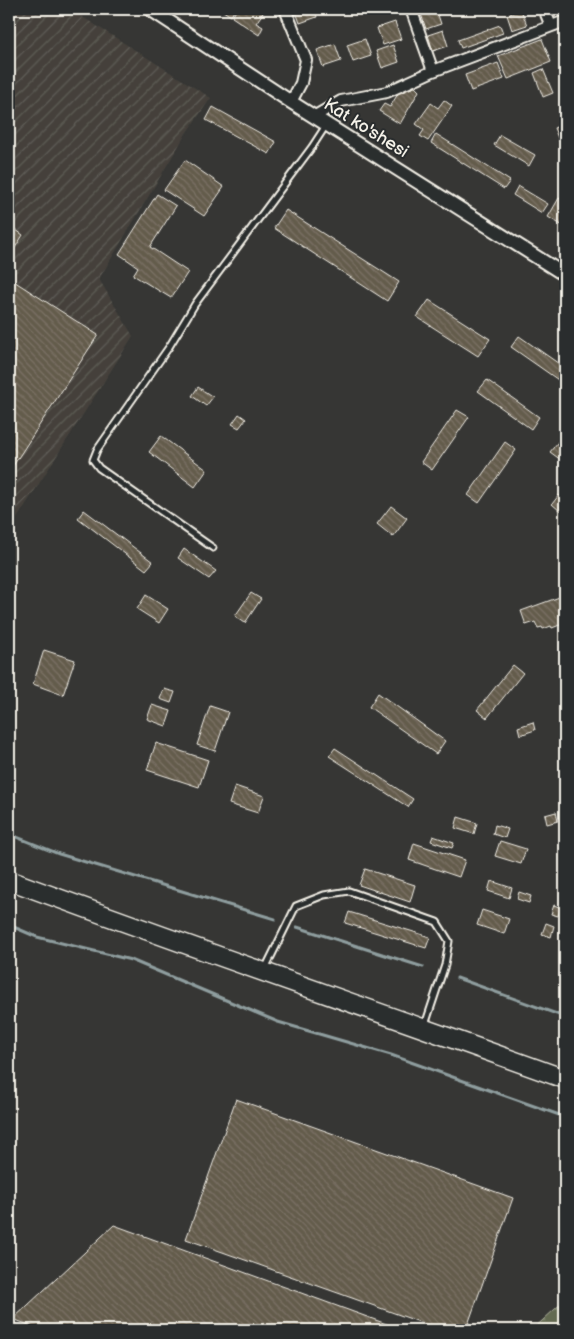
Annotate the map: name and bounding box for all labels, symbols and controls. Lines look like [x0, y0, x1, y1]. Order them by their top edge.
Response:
street label: Kat ko'shesi [320, 94, 412, 162]

